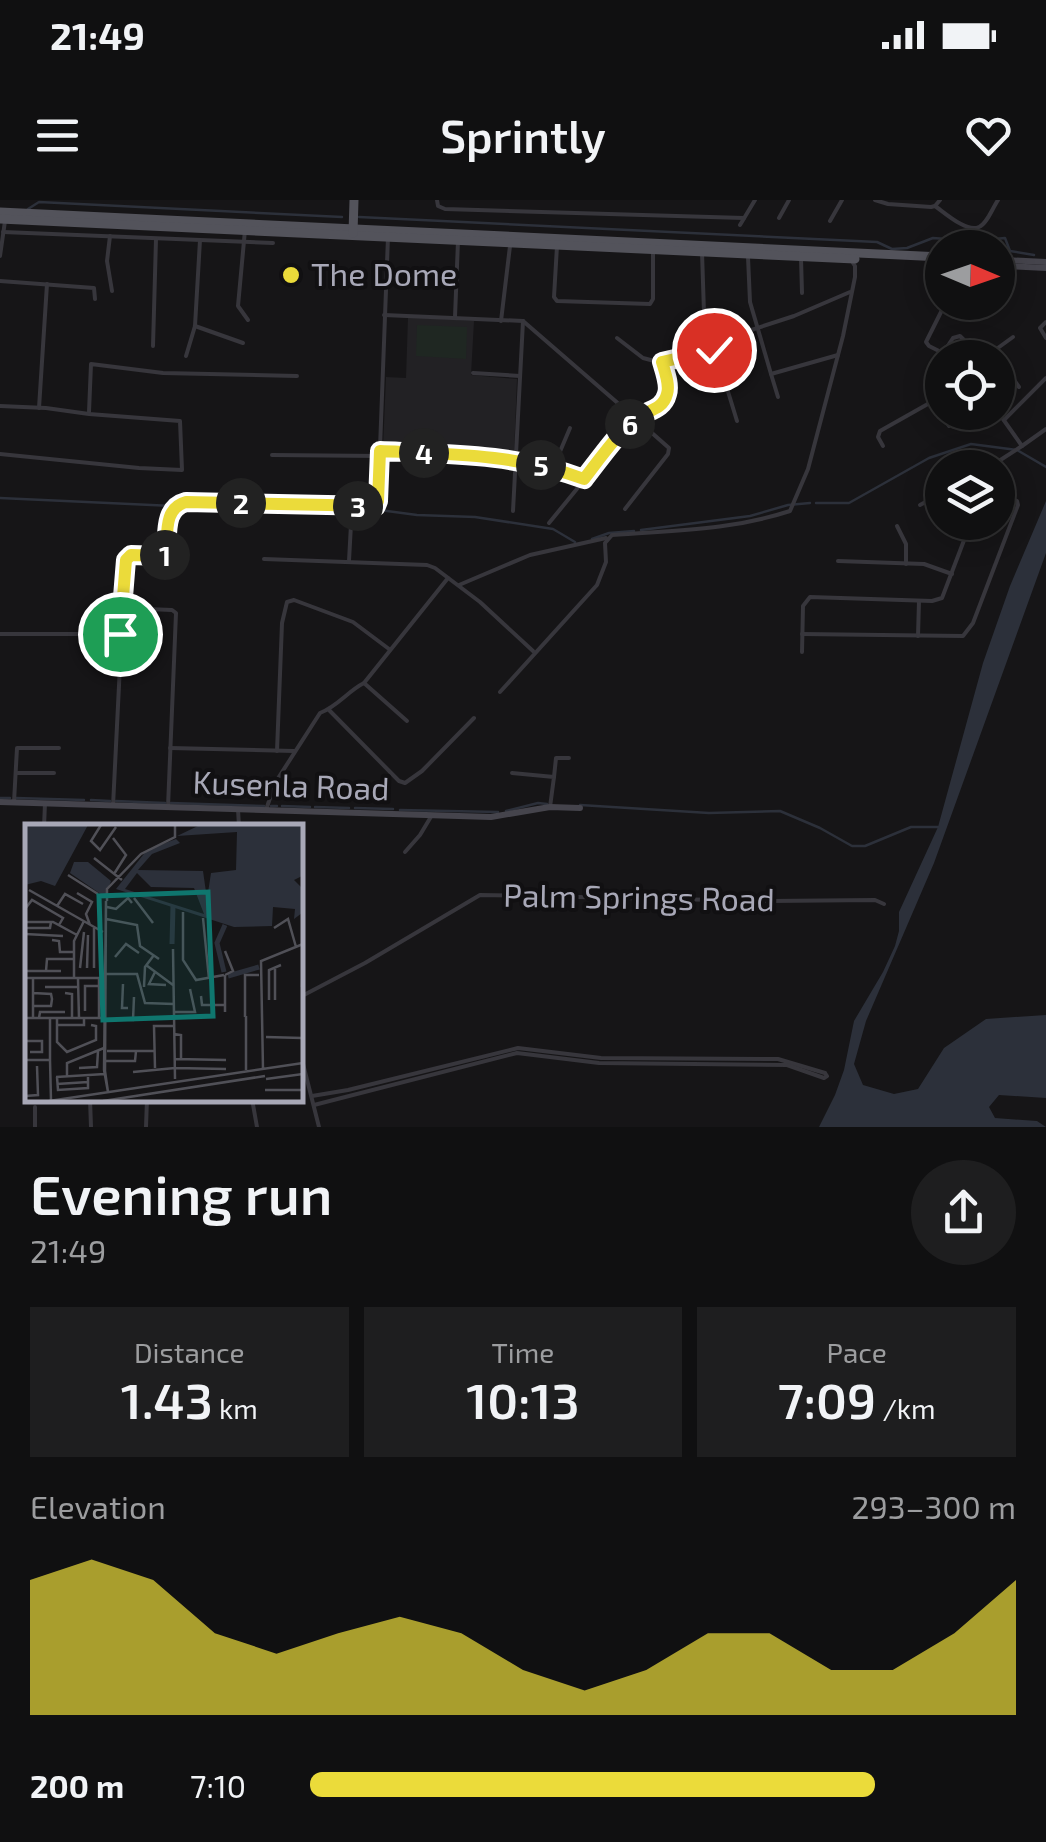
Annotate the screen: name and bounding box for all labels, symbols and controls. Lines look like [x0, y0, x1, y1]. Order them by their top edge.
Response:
text: 21:49 [50, 12, 145, 58]
icon: menu [30, 108, 85, 163]
text: Sprintly [440, 108, 606, 162]
icon: heart [961, 108, 1016, 163]
north arrow [925, 230, 1015, 320]
map controls [925, 230, 1015, 540]
place label: The Dome [311, 254, 457, 292]
marker: The Dome [280, 264, 302, 286]
pin [672, 308, 757, 393]
icon: check [687, 323, 742, 378]
button: locate [925, 340, 1015, 430]
pin: 6 [605, 399, 655, 449]
text: 6 [622, 407, 638, 441]
pin: 4 [399, 428, 449, 478]
text: 4 [415, 436, 433, 470]
pin: 5 [516, 440, 566, 490]
text: 5 [533, 448, 549, 482]
button: layers [925, 450, 1015, 540]
pin: 2 [216, 478, 266, 528]
pin: 3 [333, 481, 383, 531]
text: 2 [233, 486, 249, 520]
text: 3 [350, 489, 366, 523]
pin: 1 [140, 530, 190, 580]
text: 1 [159, 538, 171, 572]
pin [78, 592, 163, 677]
icon: arrive [93, 607, 148, 662]
street label: Kusenla Road [192, 762, 390, 806]
inset map [25, 824, 302, 1102]
street label: Palm Springs Road [503, 875, 775, 917]
text: Evening run [30, 1160, 332, 1226]
button: share [911, 1160, 1016, 1265]
text: 21:49 [30, 1231, 106, 1269]
text: Distance [134, 1335, 245, 1369]
text: Time [492, 1335, 554, 1369]
text: Pace [827, 1335, 887, 1369]
text: 1.43 [121, 1369, 213, 1429]
text: 10:13 [466, 1369, 580, 1429]
text: 7:09 [778, 1369, 876, 1429]
text: km [213, 1391, 258, 1425]
text: /km [876, 1391, 936, 1425]
text: Elevation [30, 1487, 166, 1525]
text: 293–300 m [851, 1487, 1016, 1525]
text: 200 m [30, 1766, 124, 1804]
text: 7:10 [190, 1766, 246, 1804]

